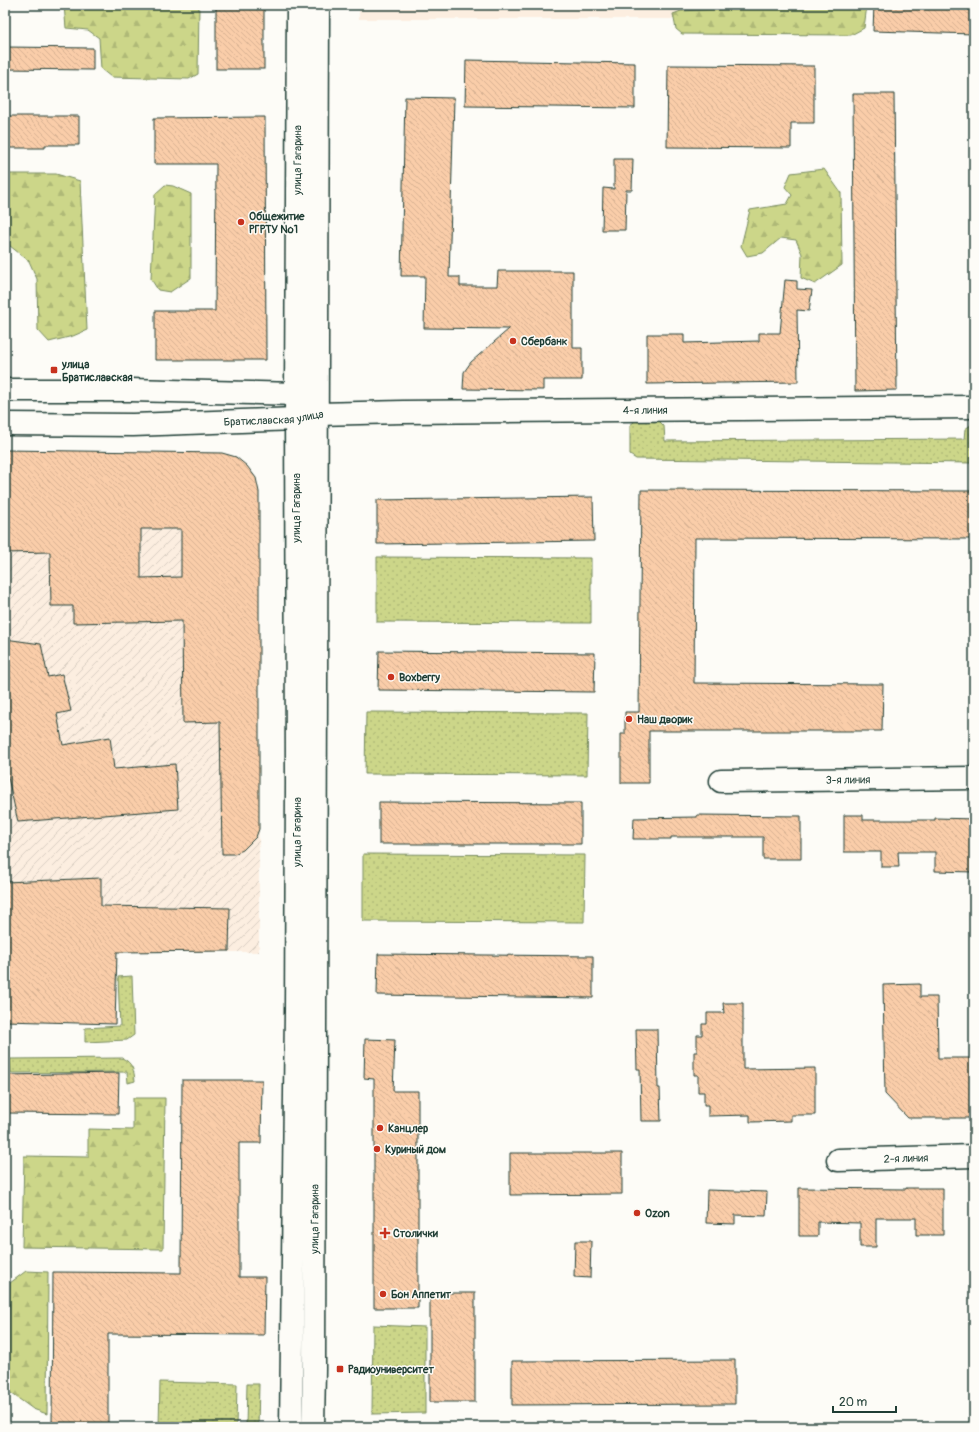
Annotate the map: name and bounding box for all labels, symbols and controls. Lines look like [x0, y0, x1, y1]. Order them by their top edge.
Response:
street label: улица Гагарина [291, 125, 304, 196]
place label: Общежитие РГРТУ №1 [249, 210, 305, 236]
marker: Общежитие РГРТУ №1 [236, 217, 246, 227]
place label: Сбербанк [521, 335, 568, 348]
marker: Сбербанк [508, 336, 518, 346]
place label: улица Братиславская [61, 358, 133, 384]
marker: улица Братиславская [49, 365, 59, 375]
street label: 4-я линия [623, 403, 668, 417]
street label: Братиславская улица [223, 407, 324, 428]
street label: улица Гагарина [290, 473, 303, 544]
place label: Boxberry [399, 671, 440, 684]
marker: Boxberry [386, 672, 396, 682]
place label: Наш дворик [637, 713, 693, 726]
marker: Наш дворик [624, 714, 634, 724]
street label: 3-я линия [826, 773, 870, 786]
street label: улица Гагарина [290, 797, 303, 868]
place label: Канцлер [388, 1122, 428, 1135]
marker: Канцлер [375, 1123, 385, 1133]
place label: Куриный дом [385, 1143, 446, 1156]
marker: Куриный дом [372, 1144, 382, 1154]
street label: 2-я линия [883, 1151, 928, 1165]
street label: улица Гагарина [308, 1184, 321, 1255]
place label: Ozon [645, 1207, 670, 1220]
marker: Ozon [632, 1208, 642, 1218]
place label: Столички [393, 1227, 438, 1240]
marker: Столички [380, 1228, 390, 1238]
place label: Бон Аппетит [391, 1288, 452, 1301]
marker: Бон Аппетит [378, 1289, 388, 1299]
place label: Радиоуниверситет [348, 1363, 435, 1376]
marker: Радиоуниверситет [335, 1364, 345, 1374]
scale bar [833, 1388, 896, 1414]
text: 20 m [839, 1395, 868, 1410]

